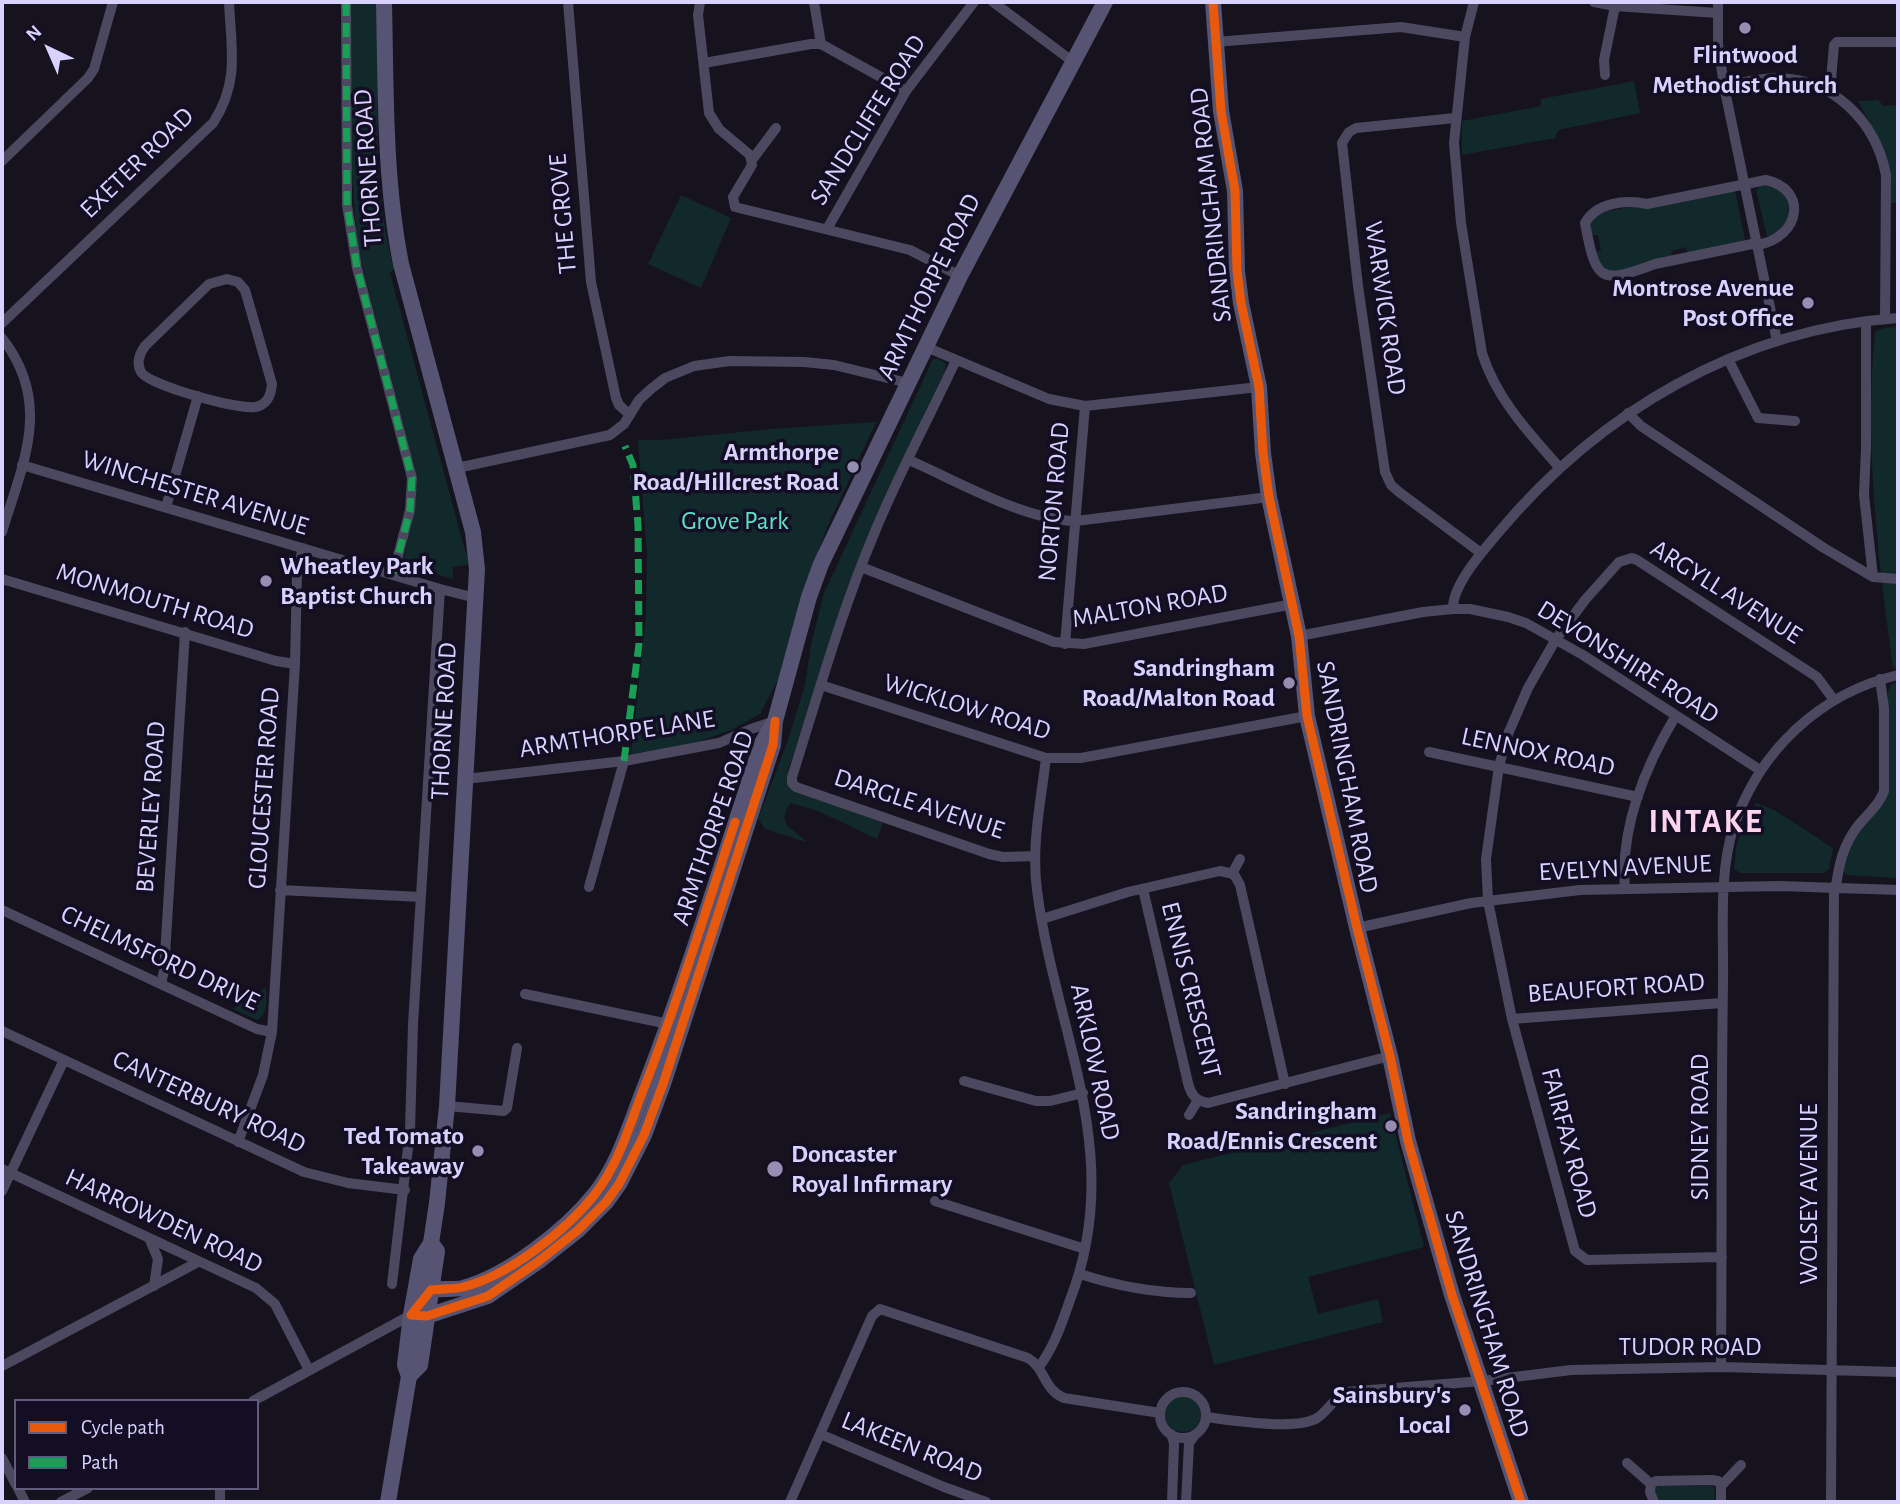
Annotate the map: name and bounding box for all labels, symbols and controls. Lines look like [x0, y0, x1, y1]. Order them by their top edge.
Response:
north arrow [14, 14, 84, 84]
marker: Flintwood Methodist Church [1737, 20, 1753, 36]
text: N [23, 22, 45, 45]
street label: SANDCLIFFE ROAD [803, 29, 933, 211]
place label: Flintwood Methodist Church [1653, 39, 1837, 100]
street label: SANDRINGHAM ROAD [1183, 86, 1239, 324]
street label: THORNE ROAD [347, 88, 389, 248]
street label: EXETER ROAD [73, 101, 201, 225]
street label: THE GROVE [542, 153, 584, 275]
street label: ARMTHORPE ROAD [870, 189, 988, 385]
street label: WARWICK ROAD [1357, 219, 1413, 397]
place label: Montrose Avenue Post Office [1612, 272, 1794, 334]
marker: Montrose Avenue Post Office [1800, 295, 1816, 311]
street label: NORTON ROAD [1032, 421, 1076, 583]
place label: Armthorpe Road/Hillcrest Road [632, 436, 839, 498]
street label: WINCHESTER AVENUE [78, 444, 312, 542]
marker: Armthorpe Road/Hillcrest Road [845, 459, 861, 475]
park label: Grove Park [681, 505, 789, 537]
street label: ARGYLL AVENUE [1645, 533, 1807, 651]
place label: Wheatley Park Baptist Church [280, 550, 433, 612]
street label: MONMOUTH ROAD [52, 556, 258, 646]
marker: Wheatley Park Baptist Church [258, 573, 274, 589]
street label: MALTON ROAD [1070, 577, 1230, 635]
street label: DEVONSHIRE ROAD [1531, 594, 1725, 730]
street label: THORNE ROAD [424, 641, 464, 801]
place label: Sandringham Road/Malton Road [1082, 652, 1275, 714]
street label: SANDRINGHAM ROAD [1309, 658, 1385, 896]
street label: WICKLOW ROAD [880, 667, 1054, 747]
marker: Sandringham Road/Malton Road [1281, 675, 1297, 691]
street label: GLOUCESTER ROAD [241, 686, 287, 890]
street label: ARMTHORPE LANE [517, 703, 717, 765]
street label: BEVERLEY ROAD [129, 720, 173, 894]
street label: LENNOX ROAD [1458, 720, 1618, 784]
street label: ARMTHORPE ROAD [665, 727, 761, 929]
street label: DARGLE AVENUE [830, 762, 1008, 846]
district label: INTAKE [1649, 802, 1763, 842]
street label: EVELYN AVENUE [1538, 848, 1712, 888]
street label: CHELMSFORD DRIVE [56, 898, 264, 1018]
street label: ENNIS CRESCENT [1154, 899, 1228, 1081]
street label: BEAUFORT ROAD [1526, 966, 1706, 1010]
street label: ARKLOW ROAD [1063, 981, 1127, 1143]
street label: CANTERBURY ROAD [107, 1044, 311, 1160]
street label: SIDNEY ROAD [1684, 1054, 1716, 1200]
street label: FAIRFAX ROAD [1534, 1064, 1604, 1222]
place label: Sandringham Road/Ennis Crescent [1166, 1095, 1377, 1156]
street label: WOLSEY AVENUE [1793, 1103, 1825, 1285]
marker: Sandringham Road/Ennis Crescent [1383, 1118, 1399, 1134]
place label: Ted Tomato Takeaway [344, 1120, 464, 1182]
place label: Doncaster Royal Infirmary [791, 1138, 952, 1200]
marker: Ted Tomato Takeaway [470, 1143, 486, 1159]
marker: Doncaster Royal Infirmary [765, 1159, 785, 1179]
street label: HARROWDEN ROAD [60, 1162, 268, 1280]
street label: SANDRINGHAM ROAD [1438, 1207, 1536, 1441]
street label: TUDOR ROAD [1618, 1331, 1762, 1363]
place label: Sainsbury's Local [1332, 1379, 1451, 1440]
legend [14, 1399, 259, 1490]
marker: Sainsbury's Local [1457, 1402, 1473, 1418]
street label: LAKEEN ROAD [837, 1405, 987, 1489]
text: Cycle path [81, 1417, 165, 1438]
text: Path [81, 1452, 119, 1473]

